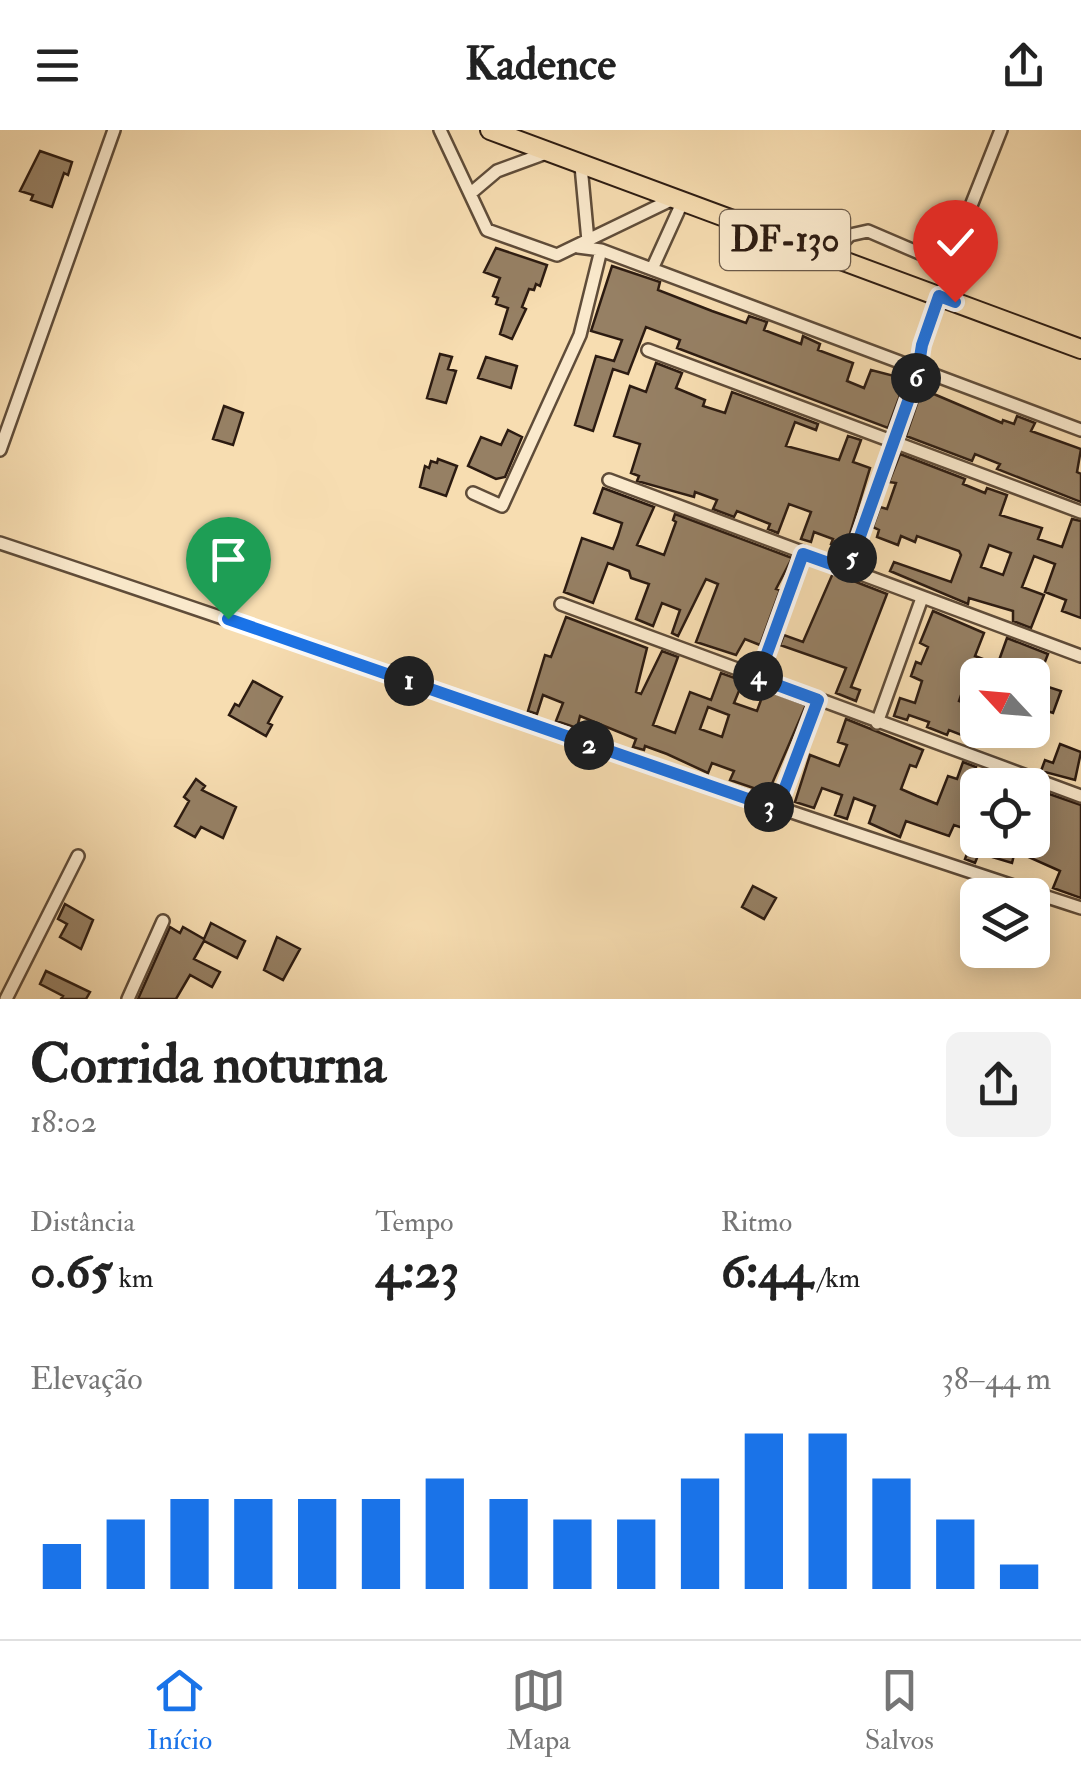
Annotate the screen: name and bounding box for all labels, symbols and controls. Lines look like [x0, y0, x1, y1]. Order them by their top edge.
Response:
text: Kadence [465, 37, 616, 93]
icon: menu [30, 38, 85, 93]
icon: share [996, 38, 1051, 93]
pin [913, 200, 998, 303]
road number: DF-130 [720, 210, 850, 270]
icon: check [928, 215, 983, 270]
pin: 6 [891, 353, 941, 403]
text: 6 [909, 360, 923, 395]
pin [186, 517, 271, 620]
icon: arrive [201, 532, 256, 587]
pin: 5 [827, 533, 877, 583]
text: 5 [846, 540, 858, 575]
pin: 4 [733, 651, 783, 701]
pin: 1 [384, 656, 434, 706]
text: 4 [750, 658, 766, 693]
north arrow [960, 658, 1050, 748]
map controls [960, 658, 1050, 968]
text: 1 [404, 663, 414, 698]
pin: 2 [564, 720, 614, 770]
text: 2 [582, 727, 596, 762]
button: locate [960, 768, 1050, 858]
pin: 3 [744, 782, 794, 832]
text: 3 [764, 789, 774, 824]
button: layers [960, 878, 1050, 968]
text: Corrida noturna [30, 1030, 386, 1099]
button: share [946, 1032, 1051, 1137]
text: 18:02 [30, 1102, 97, 1142]
text: Distância [30, 1205, 135, 1240]
text: Tempo [375, 1205, 454, 1240]
text: Ritmo [721, 1205, 792, 1240]
text: 0.65 [30, 1240, 113, 1303]
text: 4:23 [375, 1240, 459, 1303]
text: 6:44 [721, 1240, 812, 1303]
text: km [113, 1261, 153, 1296]
text: /km [812, 1261, 860, 1296]
text: Elevação [30, 1359, 143, 1399]
text: 38–44 m [941, 1359, 1051, 1399]
tab: Início [147, 1663, 212, 1758]
tab: Mapa [506, 1663, 571, 1758]
tab: Salvos [865, 1663, 934, 1758]

